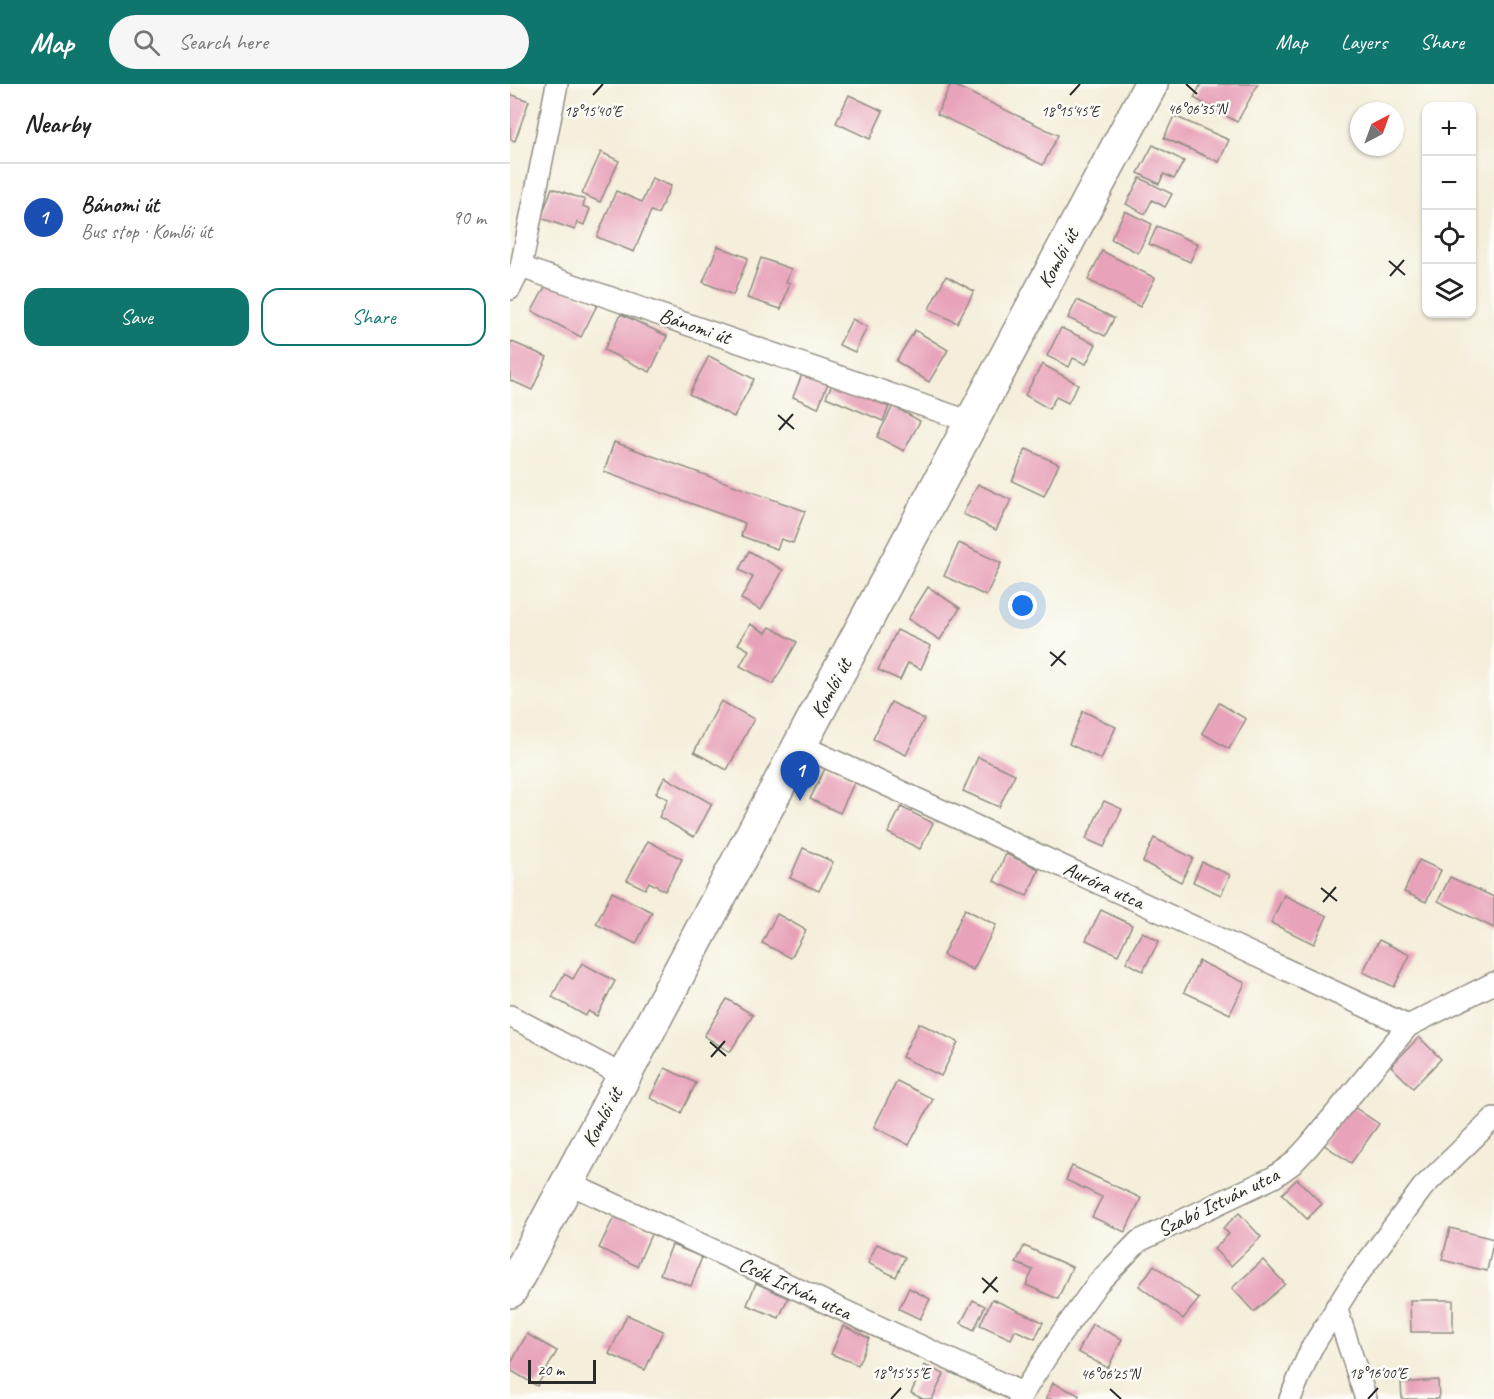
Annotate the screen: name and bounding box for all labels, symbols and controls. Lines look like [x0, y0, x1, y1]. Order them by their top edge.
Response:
search box [109, 15, 529, 69]
text: Map [30, 25, 73, 60]
icon: search [130, 26, 163, 59]
text: Search here [178, 28, 268, 56]
text: Map [1275, 29, 1308, 55]
text: Layers [1341, 29, 1387, 55]
text: Share [1420, 29, 1464, 55]
text: 46°06'35"N [1167, 100, 1230, 119]
text: 18°15'40"E [564, 102, 624, 121]
text: 18°15'45"E [1041, 102, 1101, 121]
north arrow [1350, 102, 1404, 156]
map controls [1422, 102, 1476, 318]
button: + [1422, 102, 1476, 156]
text: Nearby [24, 107, 89, 140]
button: − [1422, 156, 1476, 210]
text: Bánomi út [81, 191, 159, 219]
text: 1 [39, 205, 48, 230]
text: 90 m [452, 205, 486, 230]
button: locate [1422, 210, 1476, 264]
text: Bus stop · Komlói út [81, 219, 212, 244]
street label: Komlói út [1032, 222, 1085, 292]
button: layers [1422, 264, 1476, 318]
button: Save [24, 288, 249, 346]
button: Share [261, 288, 486, 346]
street label: Bánomi út [656, 302, 736, 351]
your location [1008, 591, 1037, 620]
street label: Komlói út [805, 652, 858, 722]
pin: 1 [780, 752, 820, 801]
street label: Auróra utca [1060, 855, 1151, 916]
street label: Komlói út [576, 1081, 629, 1151]
street label: Szabó István utca [1153, 1161, 1284, 1243]
street label: Csók István utca [735, 1251, 857, 1326]
scale bar [528, 1357, 596, 1384]
text: 20 m [537, 1360, 564, 1380]
text: 18°15'55"E [872, 1364, 932, 1383]
text: 18°16'00"E [1349, 1364, 1409, 1383]
text: 46°06'25"N [1080, 1365, 1143, 1384]

